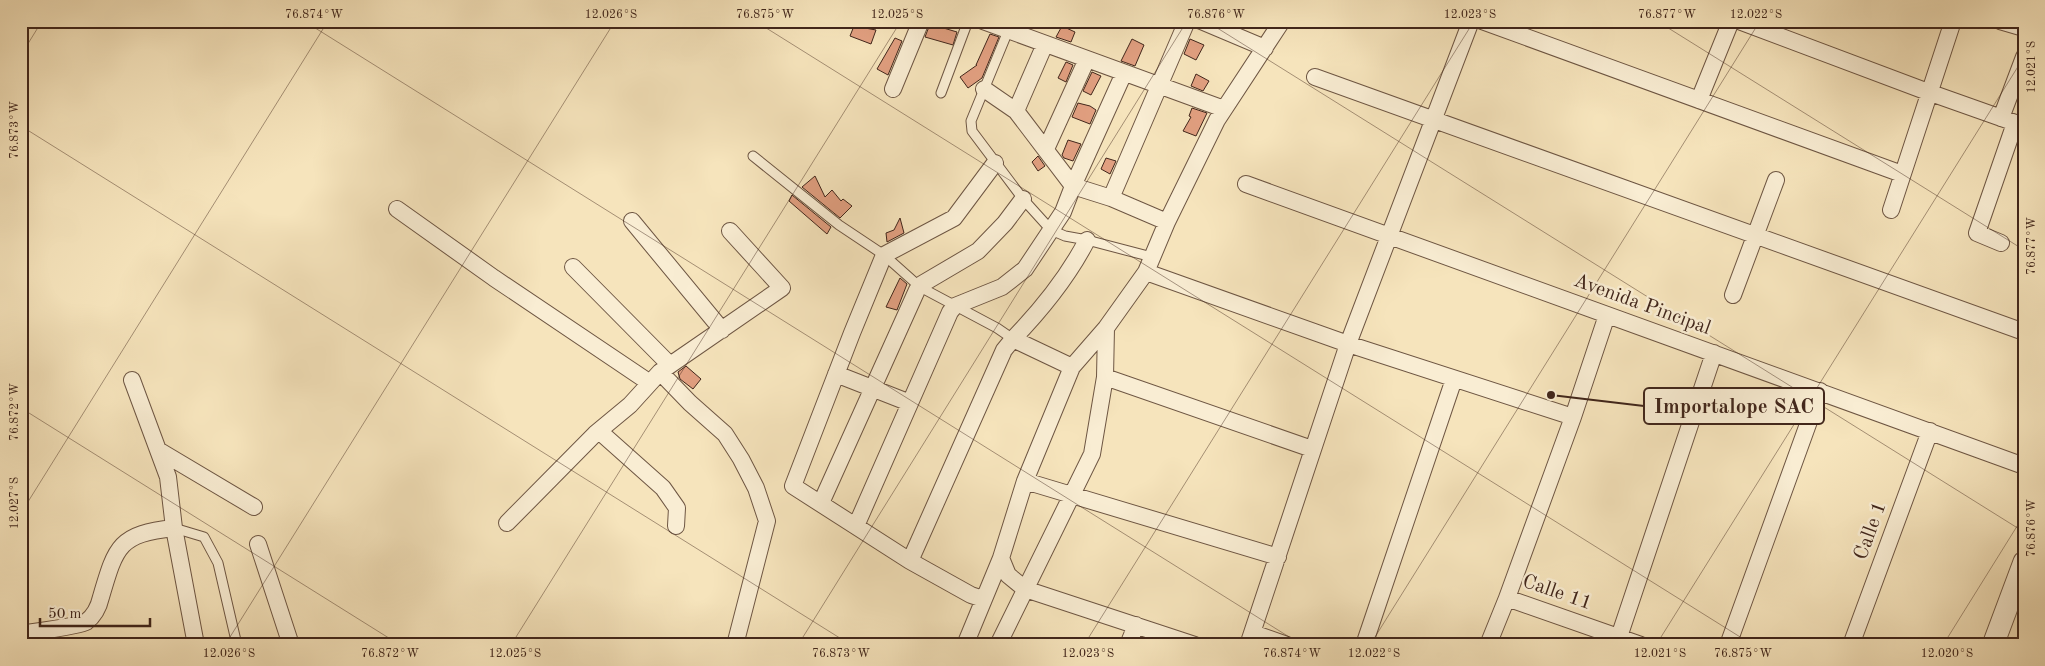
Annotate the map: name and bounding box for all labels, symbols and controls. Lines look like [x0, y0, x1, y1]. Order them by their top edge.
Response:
text: 76.875°W [736, 8, 794, 21]
text: 12.025°S [871, 8, 923, 21]
text: 76.874°W [285, 9, 343, 21]
text: 12.026°S [585, 9, 637, 21]
text: 76.876°W [1187, 9, 1245, 21]
text: 12.023°S [1444, 9, 1496, 21]
text: 76.877°W [1638, 9, 1696, 21]
text: 12.022°S [1730, 9, 1782, 21]
text: 12.021°S [2026, 41, 2038, 93]
text: 76.873°W [9, 101, 21, 159]
text: 76.877°W [2026, 217, 2038, 275]
street label: Avenida Pincipal [1571, 271, 1713, 339]
text: 76.872°W [9, 383, 21, 441]
callout: Importalope SAC [1644, 388, 1824, 424]
text: Importalope SAC [1654, 397, 1814, 418]
text: 12.027°S [9, 477, 21, 529]
street label: Calle 1 [1851, 499, 1891, 563]
text: 76.876°W [2026, 499, 2038, 557]
street label: Calle 11 [1520, 572, 1594, 614]
scale bar [40, 596, 150, 628]
text: 50 m [48, 607, 82, 622]
text: 12.025°S [489, 647, 541, 660]
text: 76.875°W [1714, 647, 1772, 660]
text: 12.026°S [203, 648, 255, 660]
text: 76.872°W [361, 648, 419, 660]
text: 76.873°W [812, 648, 870, 660]
text: 12.023°S [1062, 648, 1114, 660]
text: 76.874°W [1263, 648, 1321, 660]
text: 12.022°S [1348, 648, 1400, 660]
text: 12.021°S [1634, 648, 1686, 660]
text: 12.020°S [1921, 648, 1973, 660]

